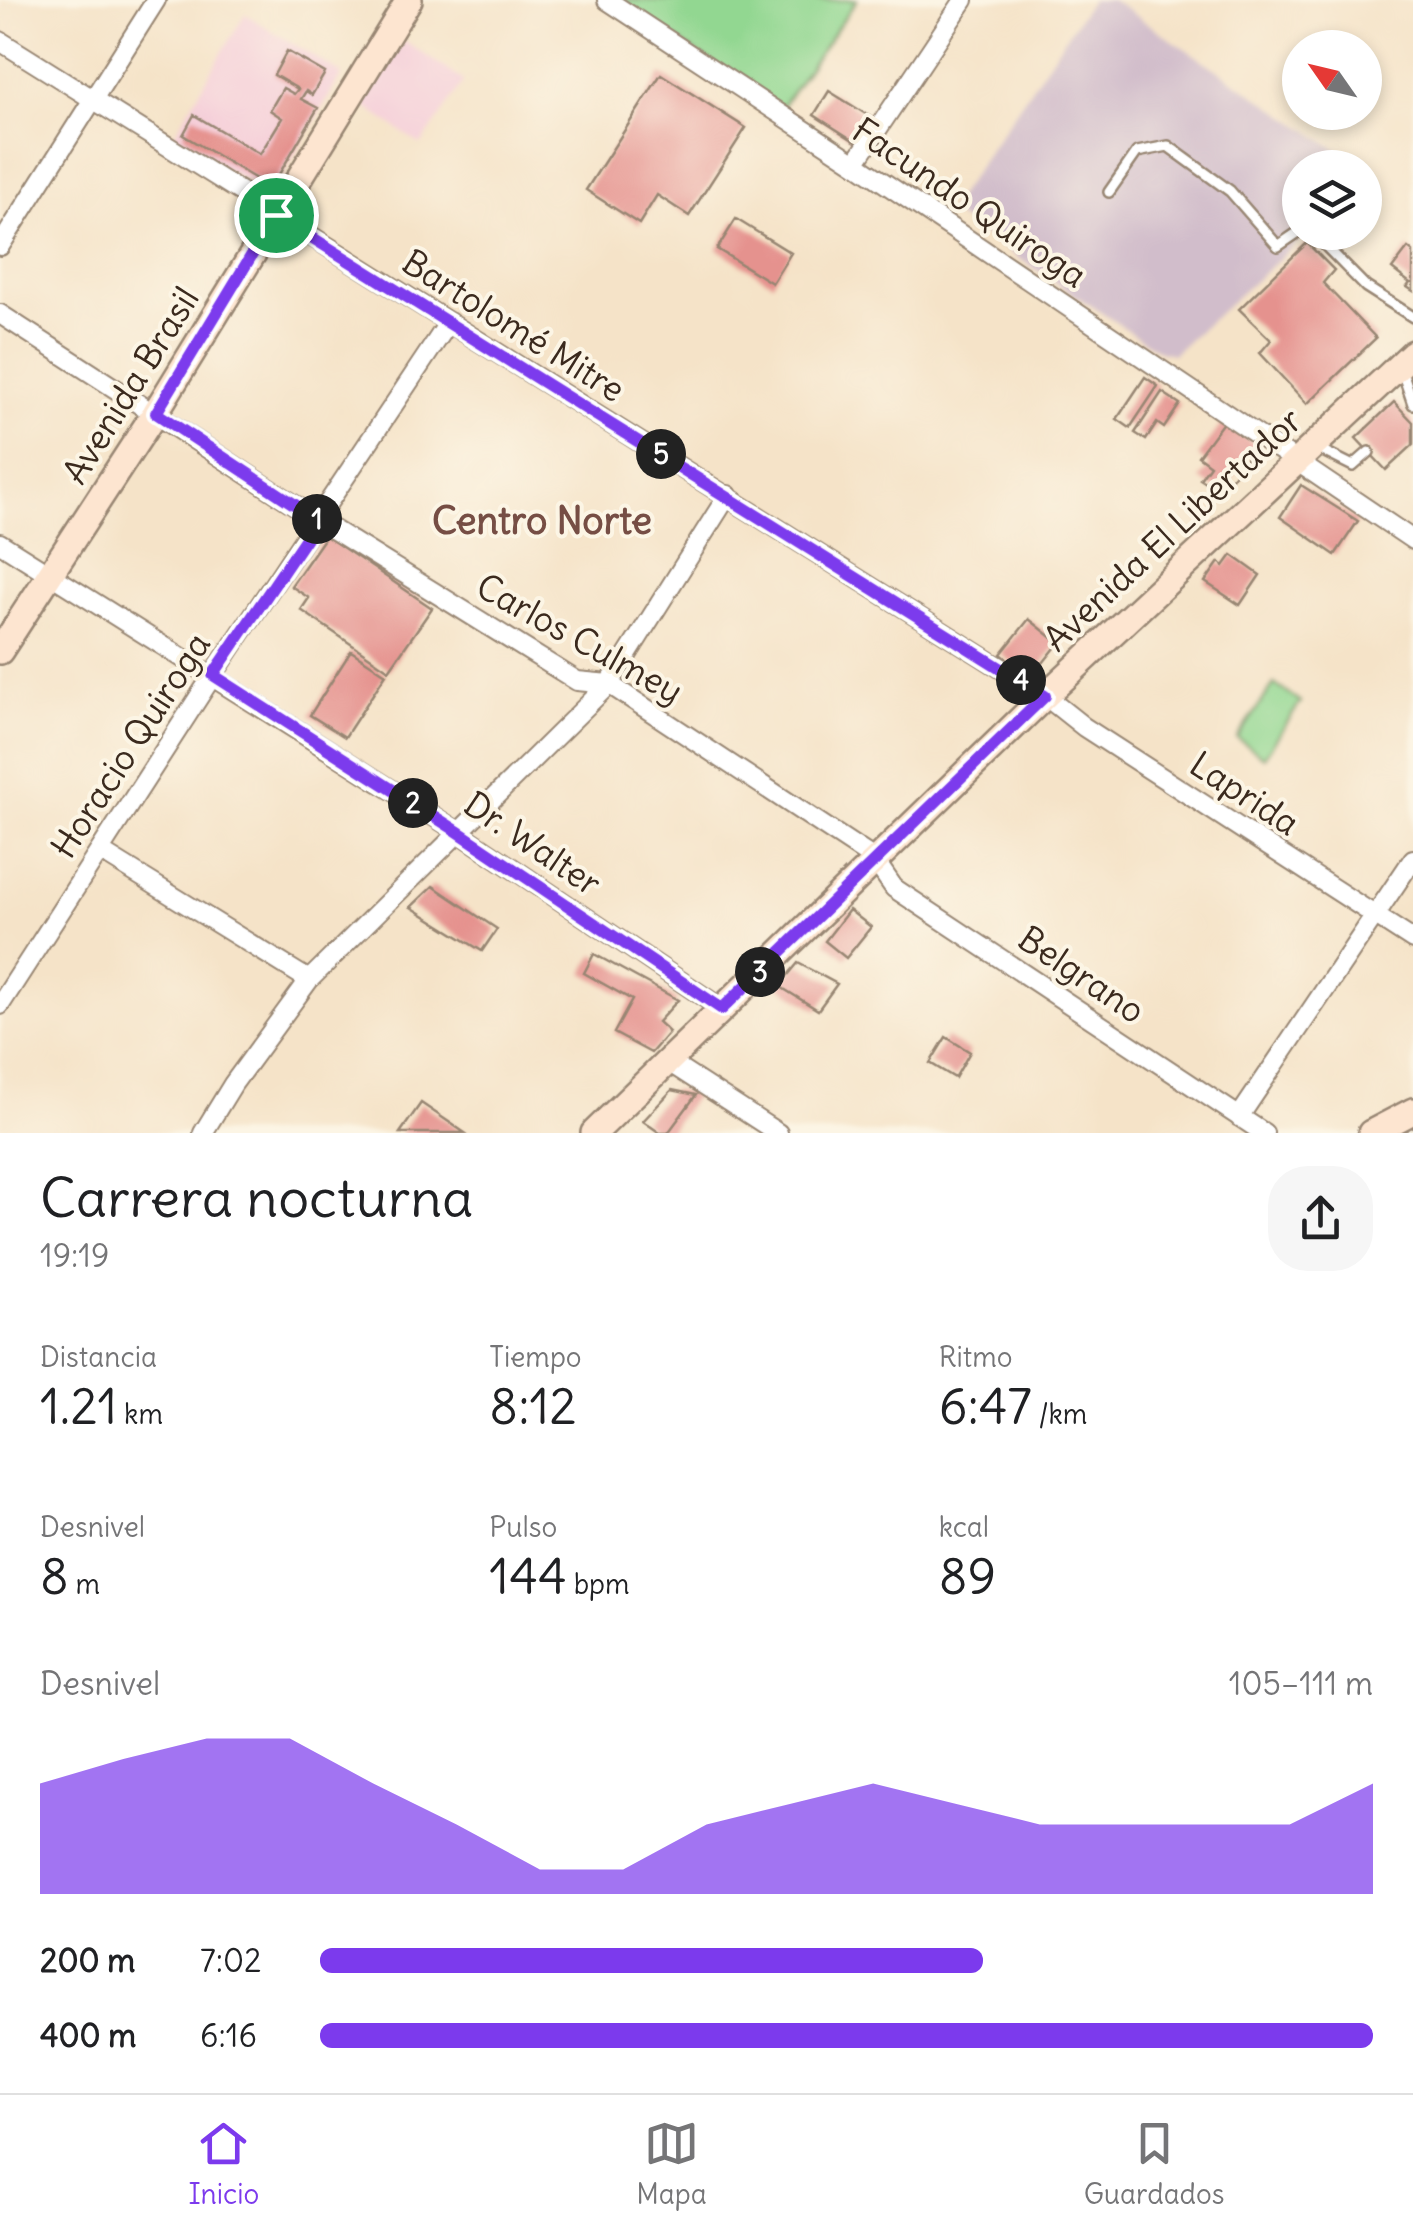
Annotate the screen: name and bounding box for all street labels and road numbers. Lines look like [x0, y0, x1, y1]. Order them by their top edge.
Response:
street label: Facundo Quiroga [845, 107, 1095, 297]
street label: Bartolomé Mitre [395, 239, 633, 411]
street label: Avenida Brasil [52, 279, 208, 491]
street label: Avenida El Libertador [1034, 398, 1310, 660]
street label: Carlos Culmey [469, 563, 691, 713]
street label: Horacio Quiroga [41, 624, 219, 866]
street label: Laprida [1182, 741, 1308, 845]
street label: Dr. Walter [456, 781, 610, 905]
street label: Belgrano [1010, 916, 1154, 1032]

